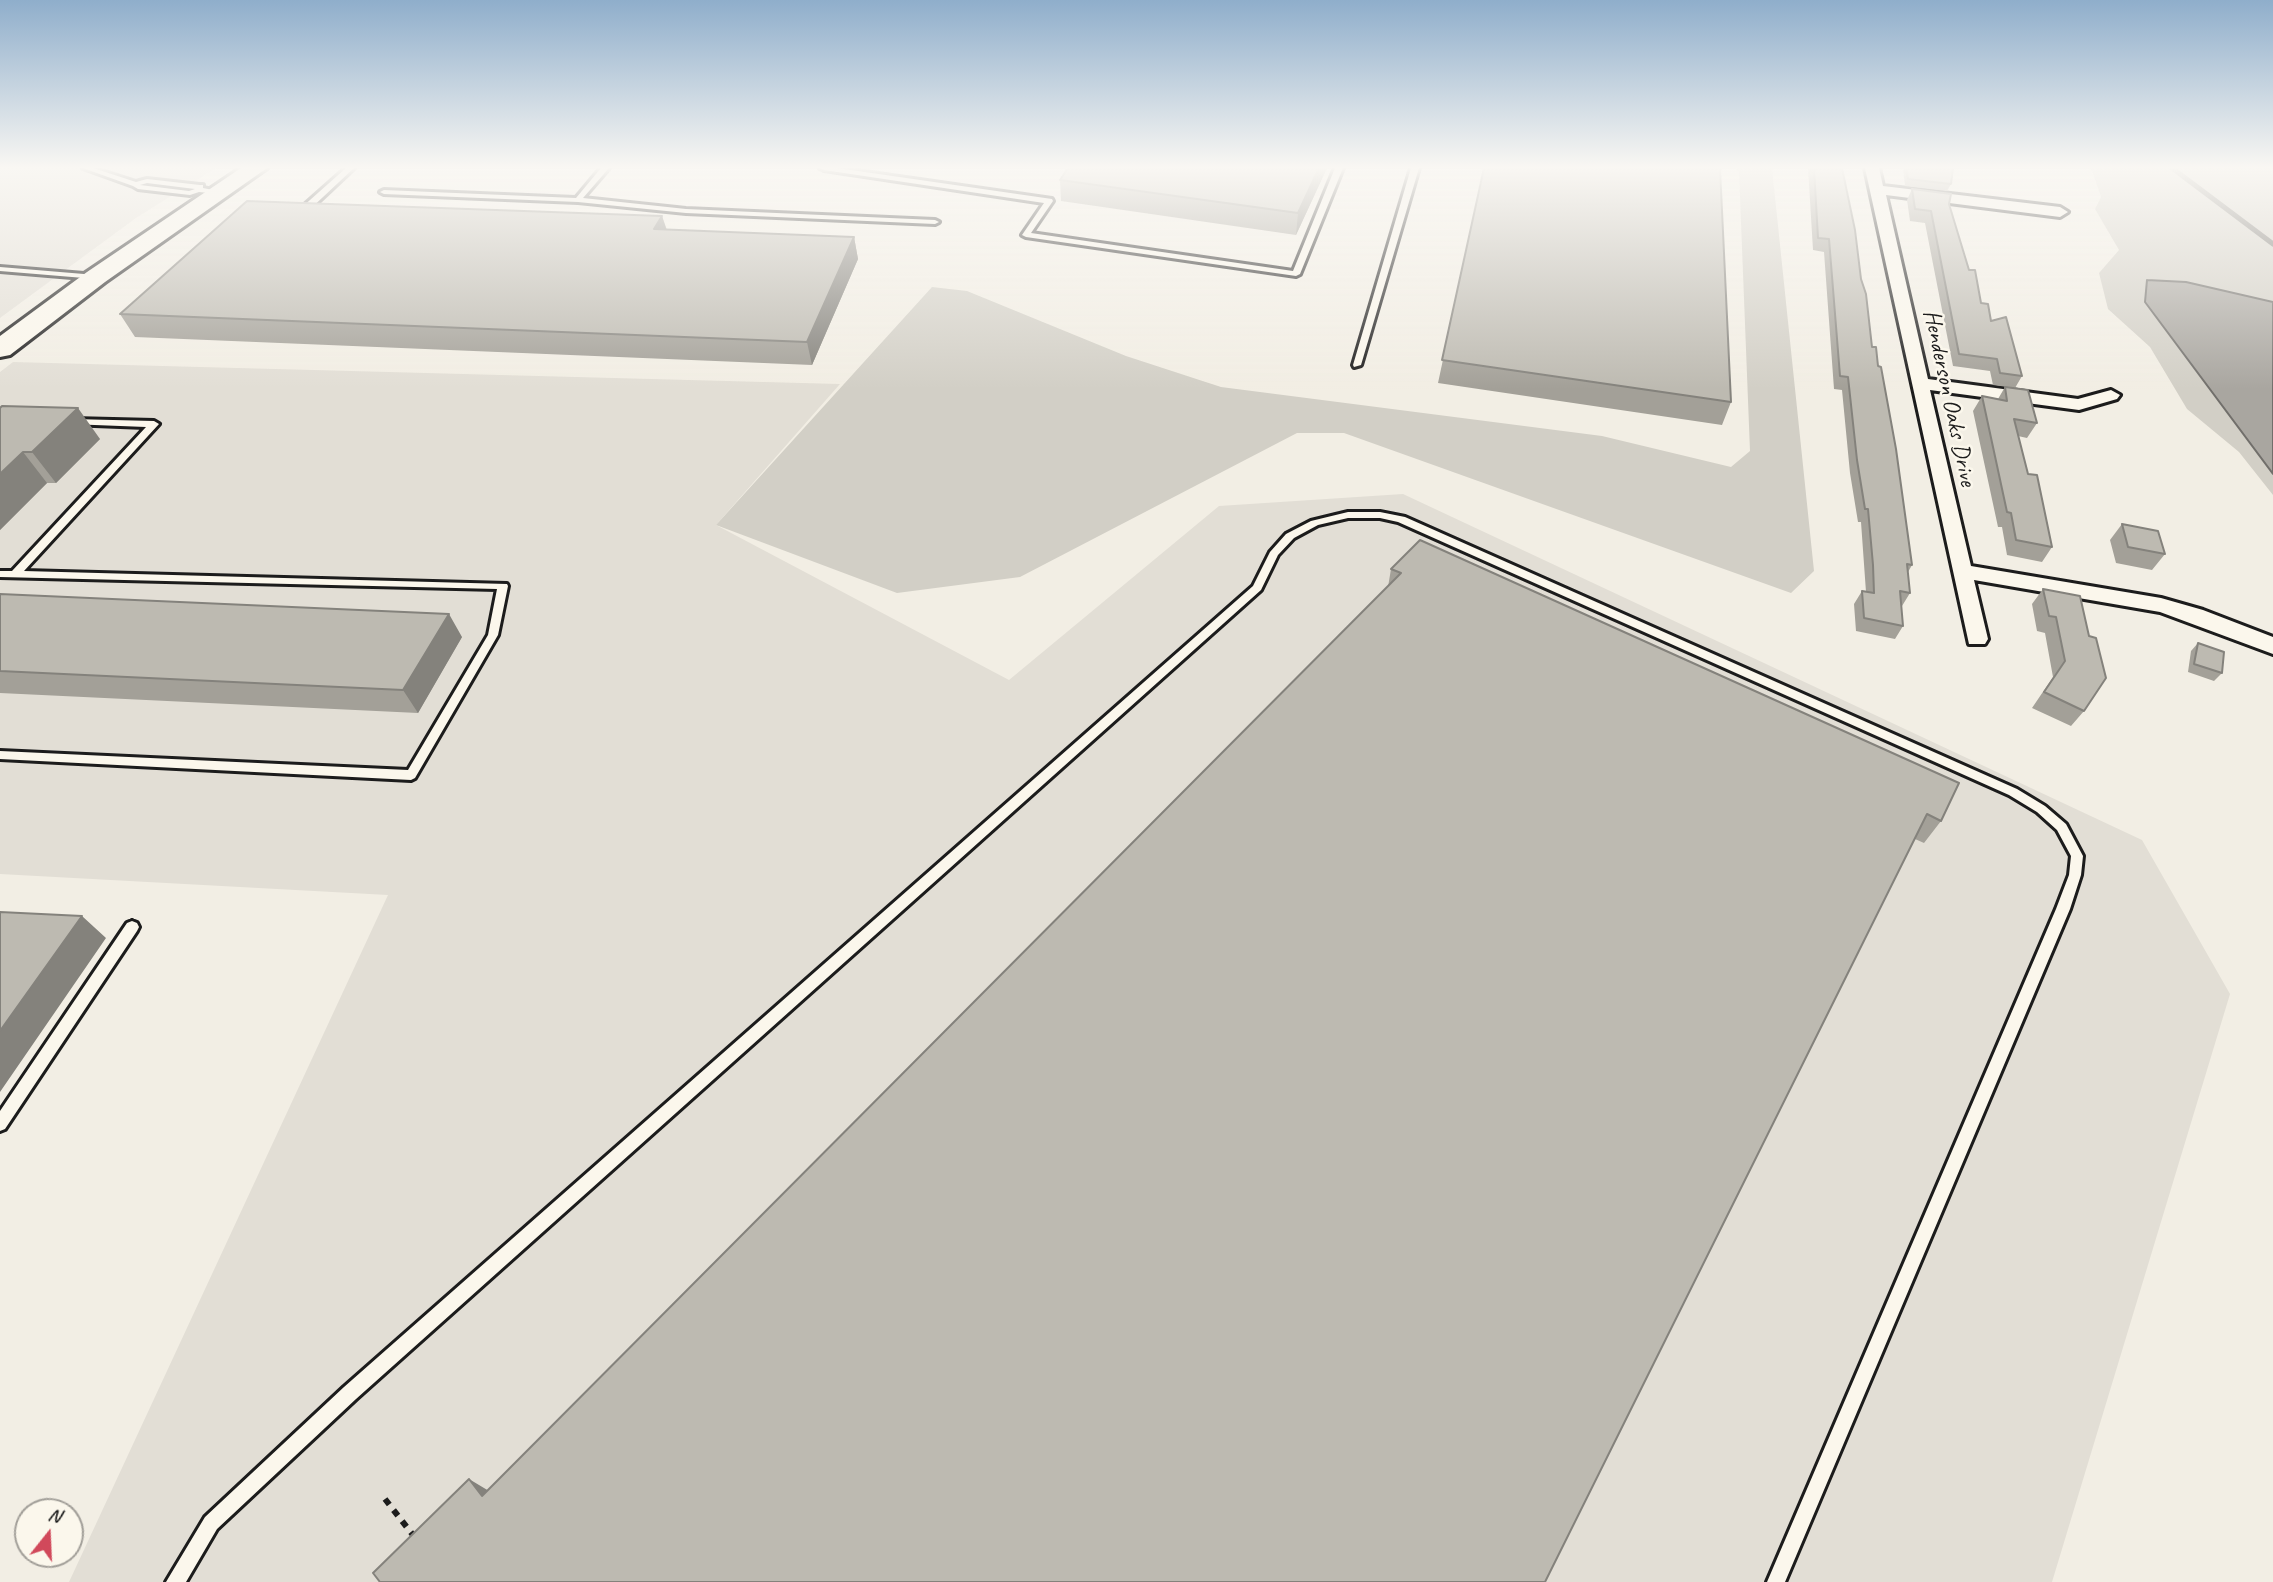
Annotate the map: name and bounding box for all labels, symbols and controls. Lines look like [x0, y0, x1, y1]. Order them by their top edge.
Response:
street label: Henderson Oaks Drive [1916, 307, 1982, 489]
north arrow [14, 1498, 84, 1568]
text: N [46, 1502, 64, 1528]

